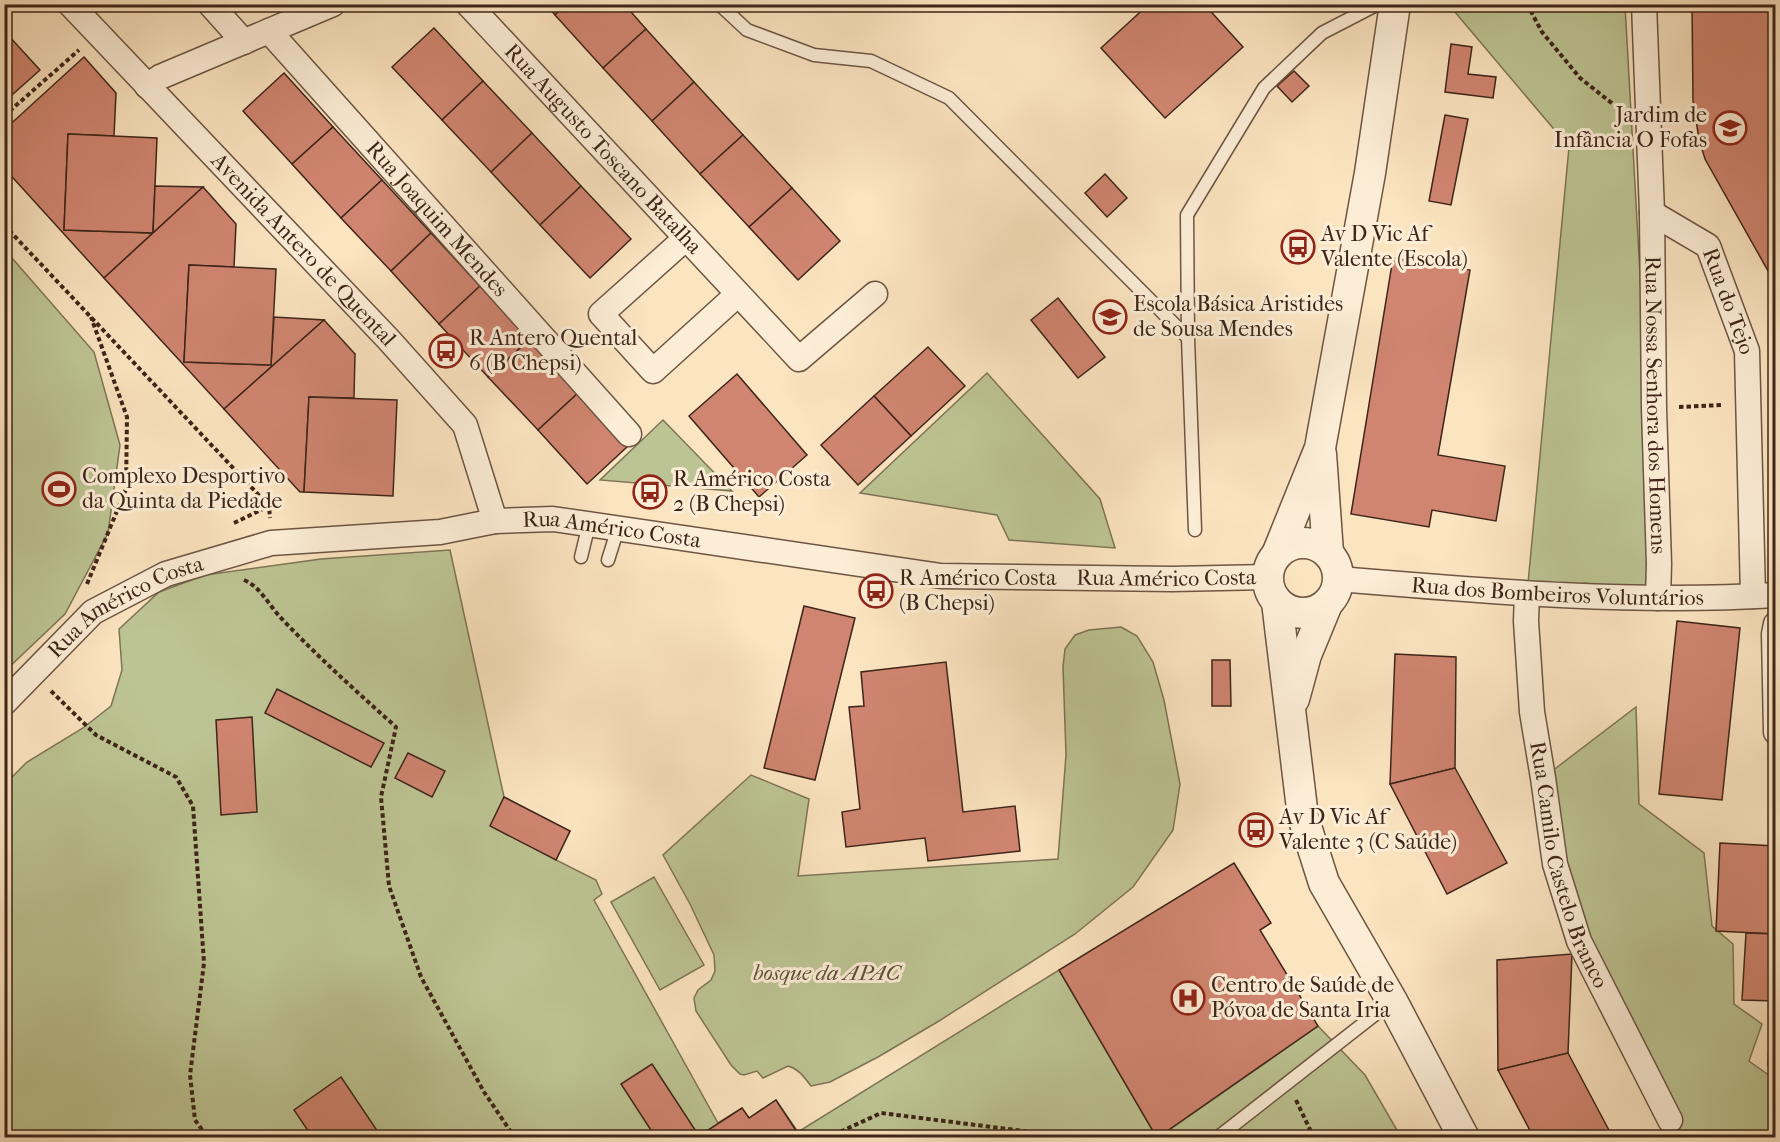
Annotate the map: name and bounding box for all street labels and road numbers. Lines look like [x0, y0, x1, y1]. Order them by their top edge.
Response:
street label: Rua Augusto Toscano Batalha [499, 38, 708, 260]
street label: Rua Joaquim Mendes [361, 136, 513, 302]
street label: Avenida Antero de Quental [205, 147, 401, 352]
street label: Rua do Tejo [1697, 244, 1760, 358]
street label: Rua Nossa Senhora dos Homens [1639, 256, 1672, 555]
street label: Rua Américo Costa [522, 506, 703, 554]
street label: Rua Américo Costa [42, 550, 207, 663]
street label: Rua Américo Costa [1076, 564, 1257, 592]
street label: Rua dos Bombeiros Voluntários [1410, 572, 1704, 611]
street label: Rua Camilo Castelo Branco [1524, 739, 1614, 993]

